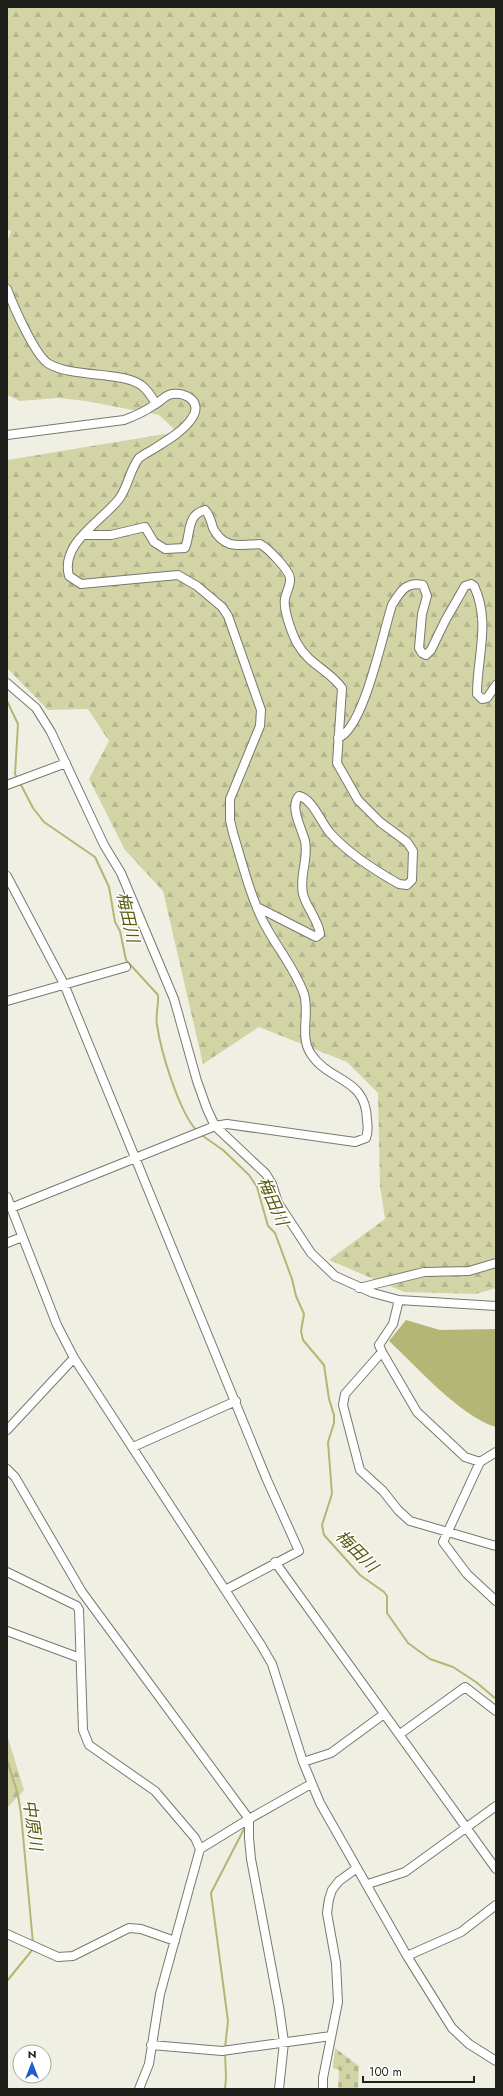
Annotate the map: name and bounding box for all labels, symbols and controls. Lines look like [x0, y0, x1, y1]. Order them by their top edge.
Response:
water label: 梅田川 [111, 889, 146, 946]
water label: 梅田川 [252, 1173, 295, 1231]
water label: 梅田川 [330, 1524, 385, 1579]
water label: 中原川 [18, 1798, 49, 1854]
north arrow [12, 2044, 52, 2084]
text: N [28, 2046, 36, 2062]
scale bar [363, 2058, 474, 2084]
text: 100 m [369, 2063, 402, 2081]

